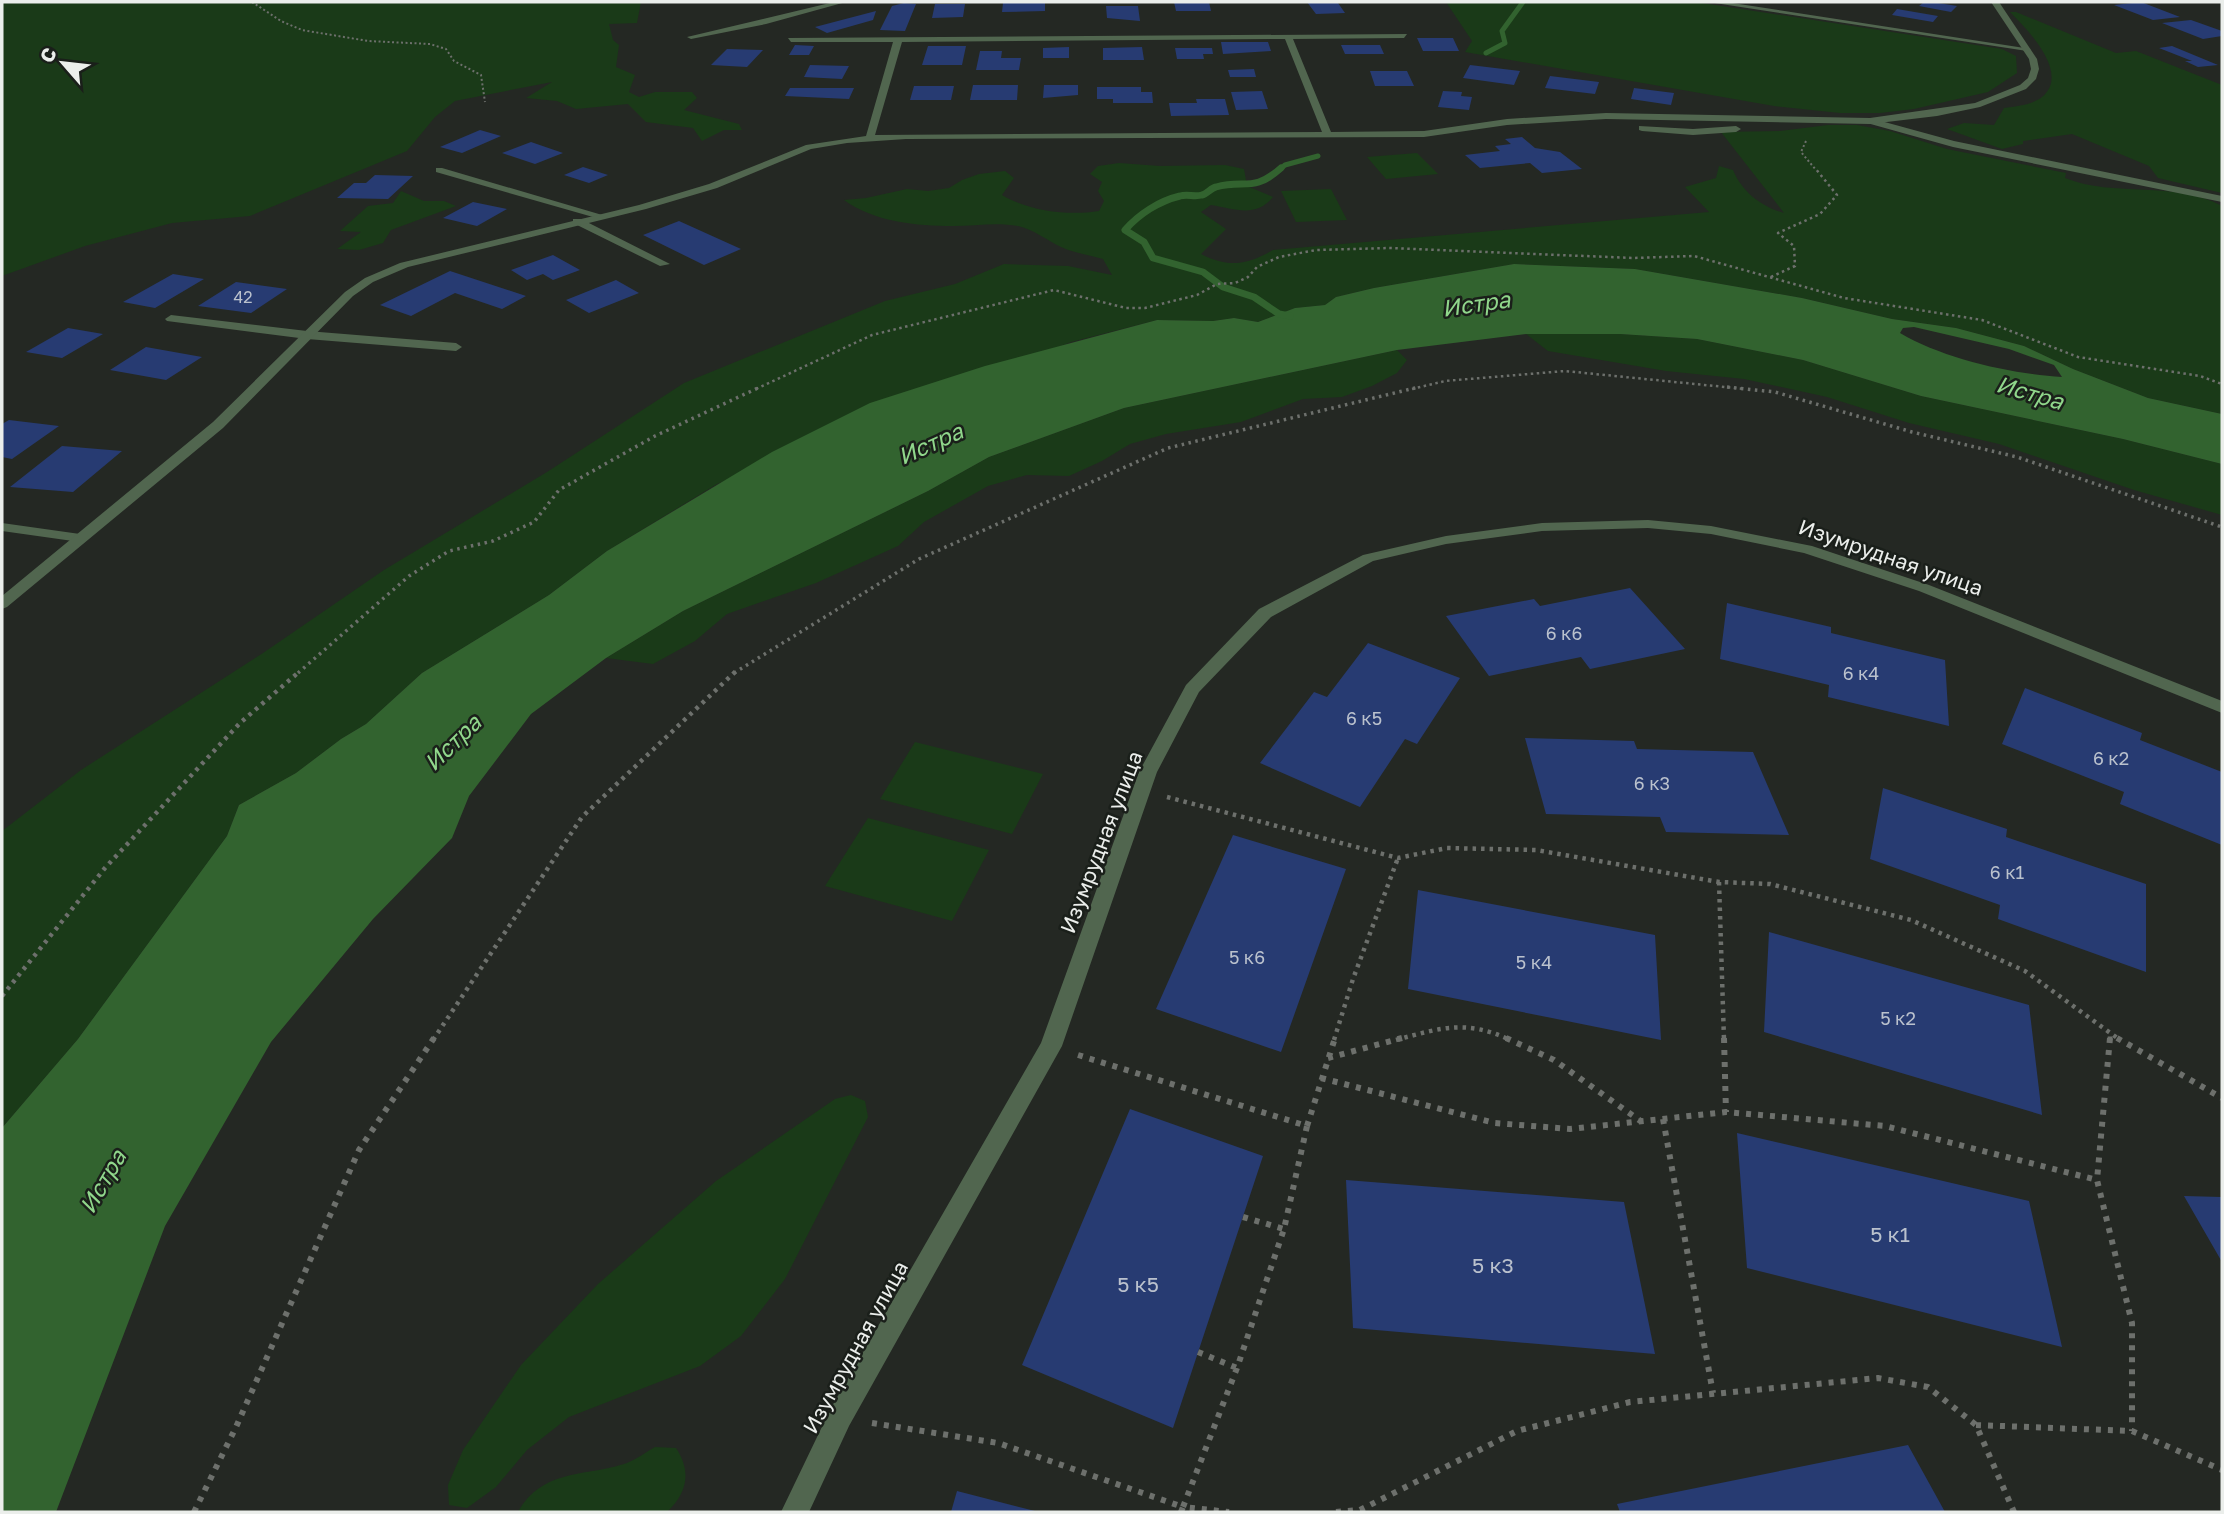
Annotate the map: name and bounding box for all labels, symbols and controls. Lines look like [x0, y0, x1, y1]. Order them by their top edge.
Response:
north arrow [28, 28, 98, 98]
text: С [34, 43, 61, 66]
water label: Истра [1440, 284, 1513, 322]
house number: 42 [233, 287, 253, 307]
water label: Истра [1993, 369, 2068, 415]
water label: Истра [893, 416, 968, 470]
street label: Изумрудная улица [1795, 513, 1987, 601]
house number: 6 к6 [1546, 622, 1582, 644]
house number: 6 к4 [1843, 662, 1879, 684]
water label: Истра [418, 707, 487, 776]
house number: 6 к5 [1346, 707, 1382, 729]
street label: Изумрудная улица [1054, 747, 1148, 937]
house number: 6 к2 [2093, 747, 2129, 769]
house number: 6 к3 [1634, 772, 1670, 794]
house number: 6 к1 [1990, 861, 2024, 883]
house number: 5 к6 [1229, 946, 1265, 968]
house number: 5 к4 [1516, 951, 1552, 973]
house number: 5 к2 [1880, 1007, 1916, 1029]
water label: Истра [73, 1144, 132, 1218]
house number: 5 к1 [1870, 1221, 1910, 1247]
house number: 5 к3 [1472, 1252, 1514, 1278]
street label: Изумрудная улица [797, 1256, 913, 1438]
house number: 5 к5 [1117, 1271, 1159, 1297]

